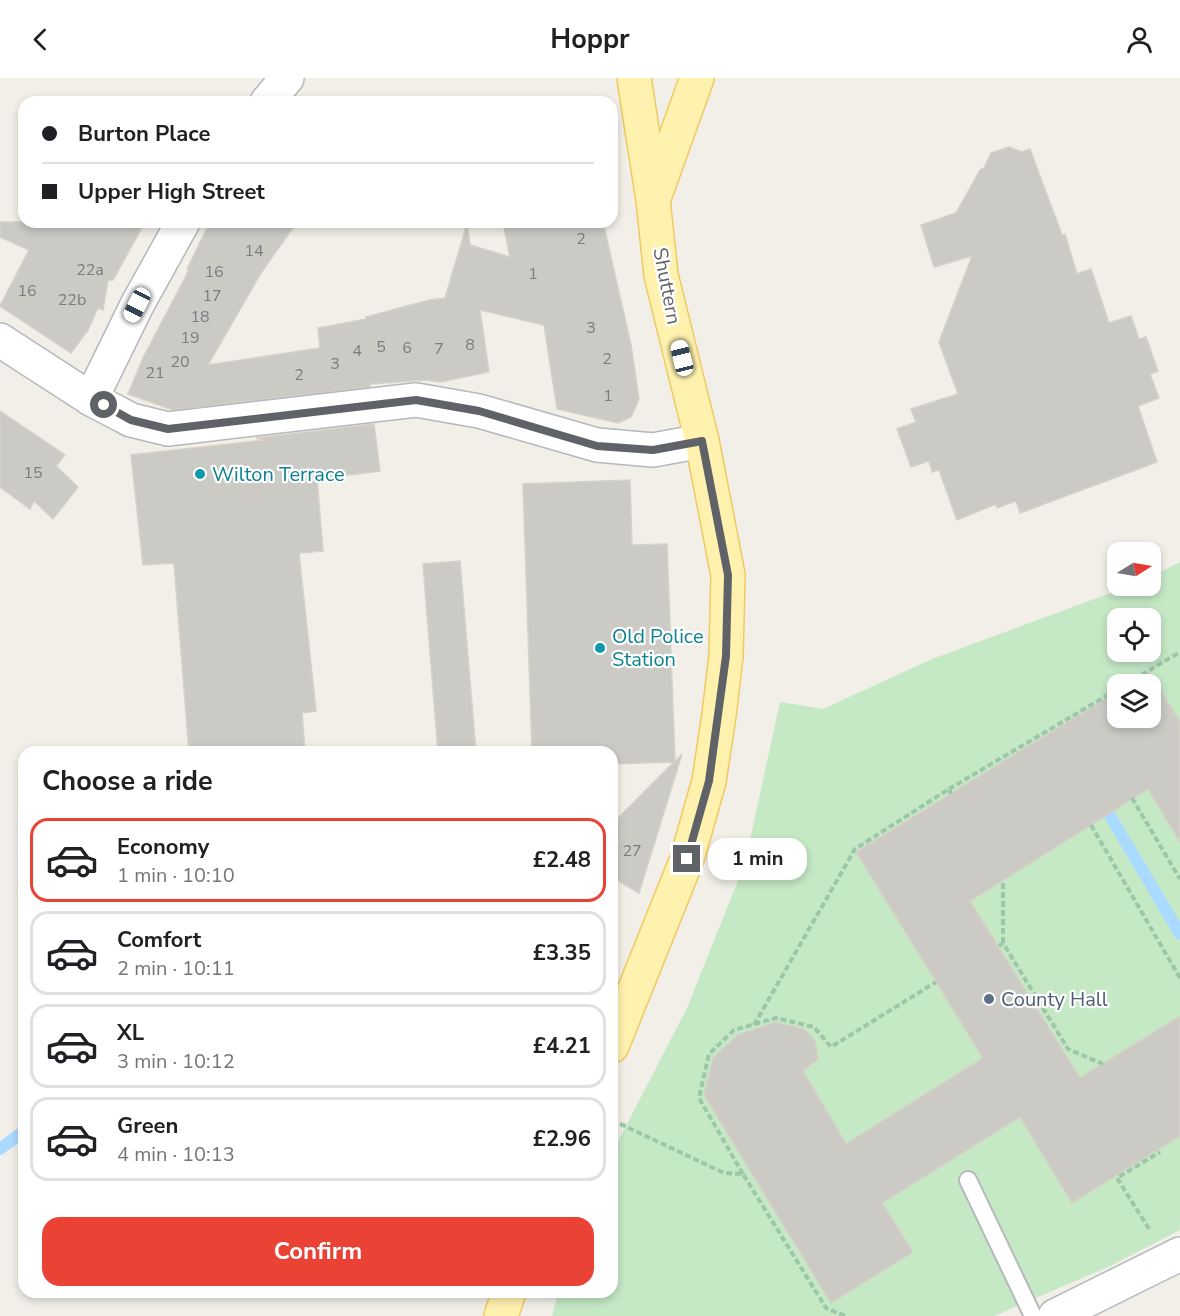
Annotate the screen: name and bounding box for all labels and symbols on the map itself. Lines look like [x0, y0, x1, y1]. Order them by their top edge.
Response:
house number: 2 [576, 228, 586, 250]
house number: 14 [244, 240, 264, 262]
street label: Shuttern [646, 245, 688, 327]
house number: 22a [76, 259, 104, 281]
house number: 16 [204, 261, 224, 283]
house number: 1 [528, 263, 538, 285]
house number: 16 [17, 280, 37, 302]
car [121, 285, 153, 325]
house number: 17 [202, 285, 222, 307]
house number: 22b [58, 289, 86, 311]
house number: 18 [190, 306, 210, 328]
house number: 3 [586, 317, 596, 339]
house number: 19 [180, 327, 200, 349]
house number: 8 [465, 334, 475, 356]
house number: 5 [376, 336, 386, 358]
house number: 6 [402, 337, 412, 359]
house number: 7 [434, 338, 444, 360]
car [669, 338, 695, 378]
house number: 4 [352, 340, 362, 362]
house number: 2 [602, 348, 612, 370]
house number: 20 [170, 351, 190, 373]
house number: 3 [330, 353, 340, 375]
house number: 21 [145, 362, 165, 384]
house number: 2 [294, 364, 304, 386]
house number: 1 [603, 385, 613, 407]
route start [90, 391, 117, 418]
place label: Wilton Terrace [212, 461, 345, 488]
house number: 15 [23, 462, 43, 484]
marker: Wilton Terrace [193, 467, 207, 481]
north arrow [1107, 542, 1161, 596]
place label: Old Police Station [612, 623, 704, 673]
marker: Old Police Station [593, 641, 607, 655]
callout: 1 min [708, 838, 807, 880]
house number: 27 [622, 840, 642, 862]
route end [673, 845, 700, 872]
place label: County Hall [1001, 986, 1108, 1013]
marker: County Hall [982, 992, 996, 1006]

